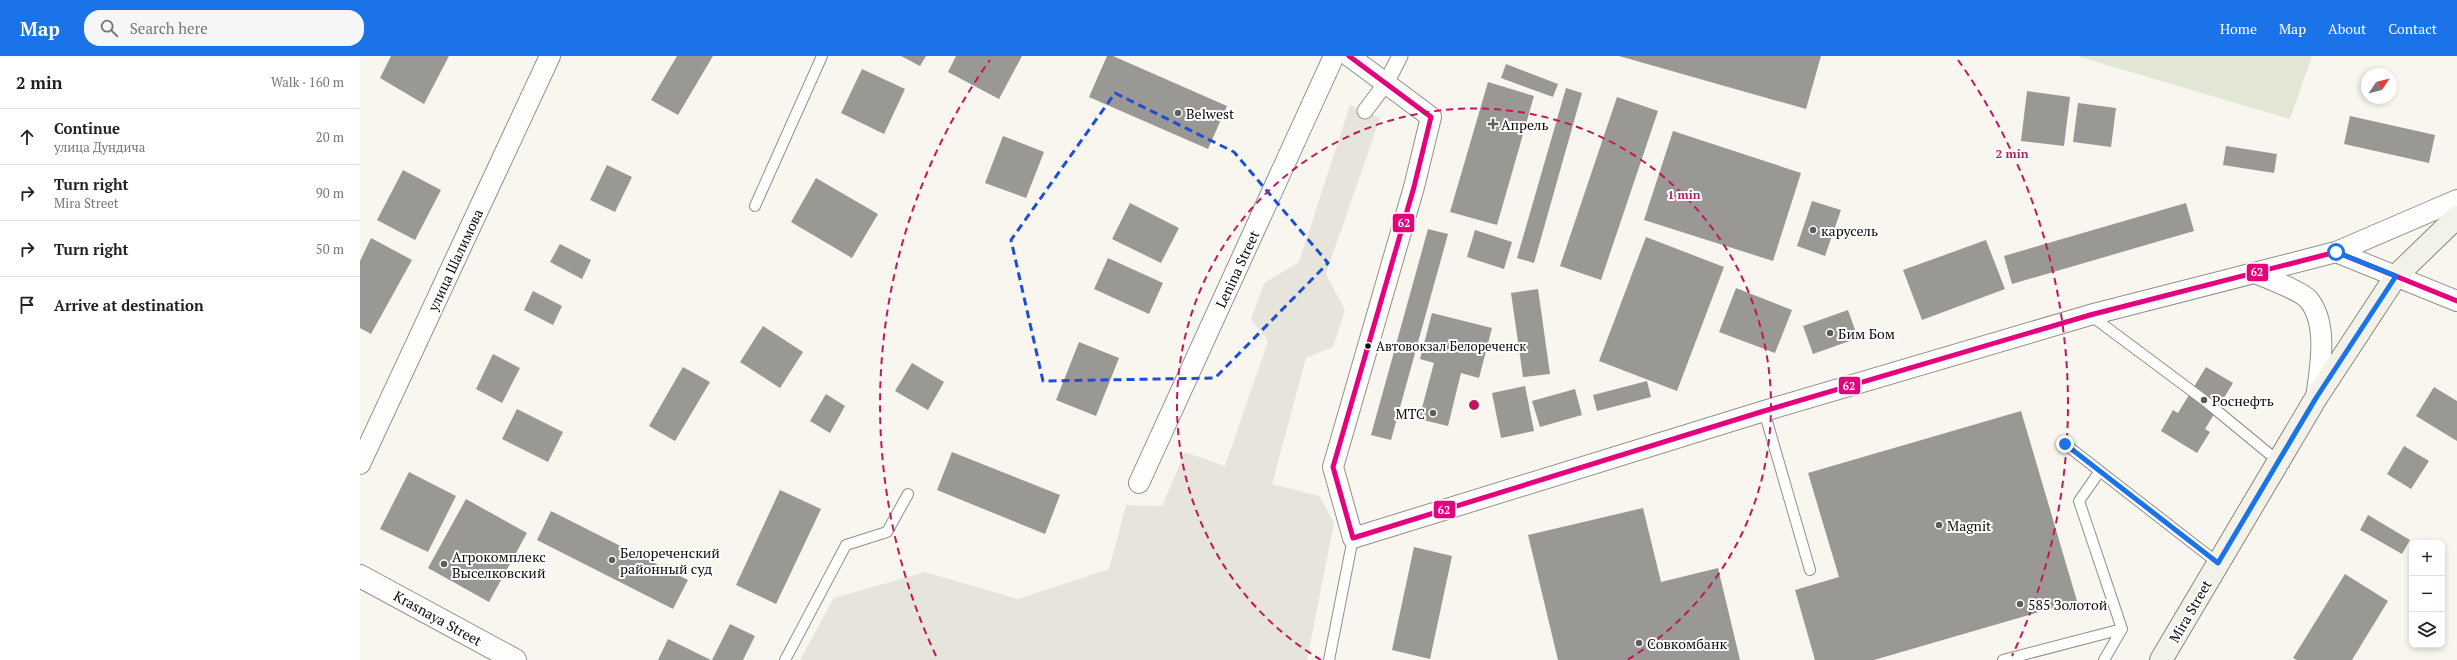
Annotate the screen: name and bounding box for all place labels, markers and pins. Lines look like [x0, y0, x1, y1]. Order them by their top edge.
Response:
place label: Belwest [1186, 104, 1235, 123]
marker: Belwest [1173, 108, 1183, 118]
place label: Апрель [1501, 115, 1549, 134]
marker: Апрель [1488, 119, 1498, 129]
place label: карусель [1821, 221, 1878, 240]
marker: карусель [1808, 225, 1818, 235]
place label: Бим Бом [1838, 324, 1895, 343]
marker: Бим Бом [1825, 328, 1835, 338]
place label: Автовокзал Белореченск [1376, 337, 1527, 355]
marker: Автовокзал Белореченск [1363, 341, 1373, 351]
place label: Роснефть [2212, 391, 2274, 410]
marker: Роснефть [2199, 395, 2209, 405]
centre of rings [1467, 398, 1481, 412]
place label: МТС [1396, 404, 1425, 423]
marker: МТС [1428, 408, 1438, 418]
place label: Magnit [1947, 516, 1992, 535]
marker: Magnit [1934, 520, 1944, 530]
place label: Белореченский районный суд [620, 543, 720, 578]
place label: Агрокомплекс Выселковский [452, 547, 546, 582]
marker: Белореченский районный суд [607, 555, 617, 565]
marker: Агрокомплекс Выселковский [439, 559, 449, 569]
place label: 585 Золотой [2028, 595, 2108, 614]
marker: 585 Золотой [2015, 599, 2025, 609]
place label: Совкомбанк [1647, 634, 1727, 653]
marker: Совкомбанк [1634, 638, 1644, 648]

